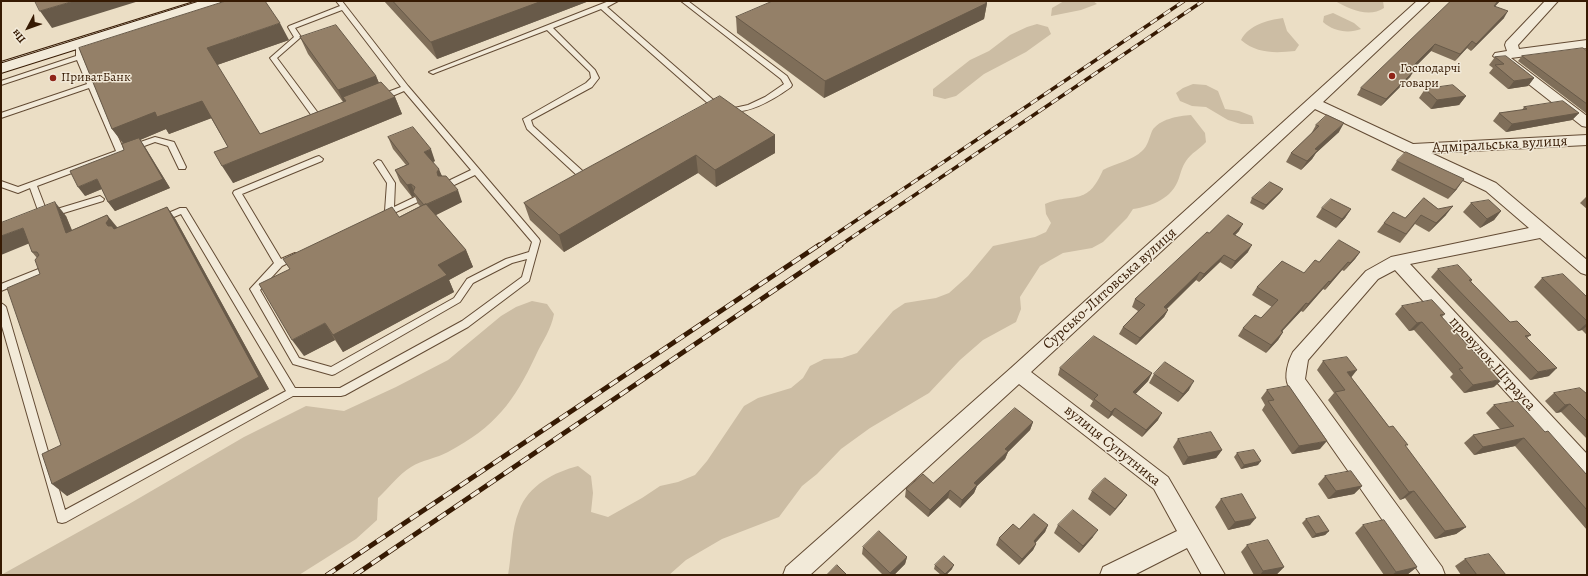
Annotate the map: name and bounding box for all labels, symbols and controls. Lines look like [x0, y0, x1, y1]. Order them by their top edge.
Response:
north arrow [8, 8, 48, 48]
text: Пн [8, 26, 29, 47]
place label: Господарчі товари [1400, 61, 1461, 92]
place label: ПриватБанк [61, 70, 131, 86]
marker: Господарчі товари [1387, 71, 1397, 81]
marker: ПриватБанк [48, 73, 58, 83]
street label: Адміральська вулиця [1432, 132, 1568, 158]
street label: Сурсько-Литовська вулиця [1039, 224, 1181, 354]
street label: провулок Штрауса [1445, 313, 1539, 415]
street label: вулиця Супутника [1060, 402, 1164, 490]

